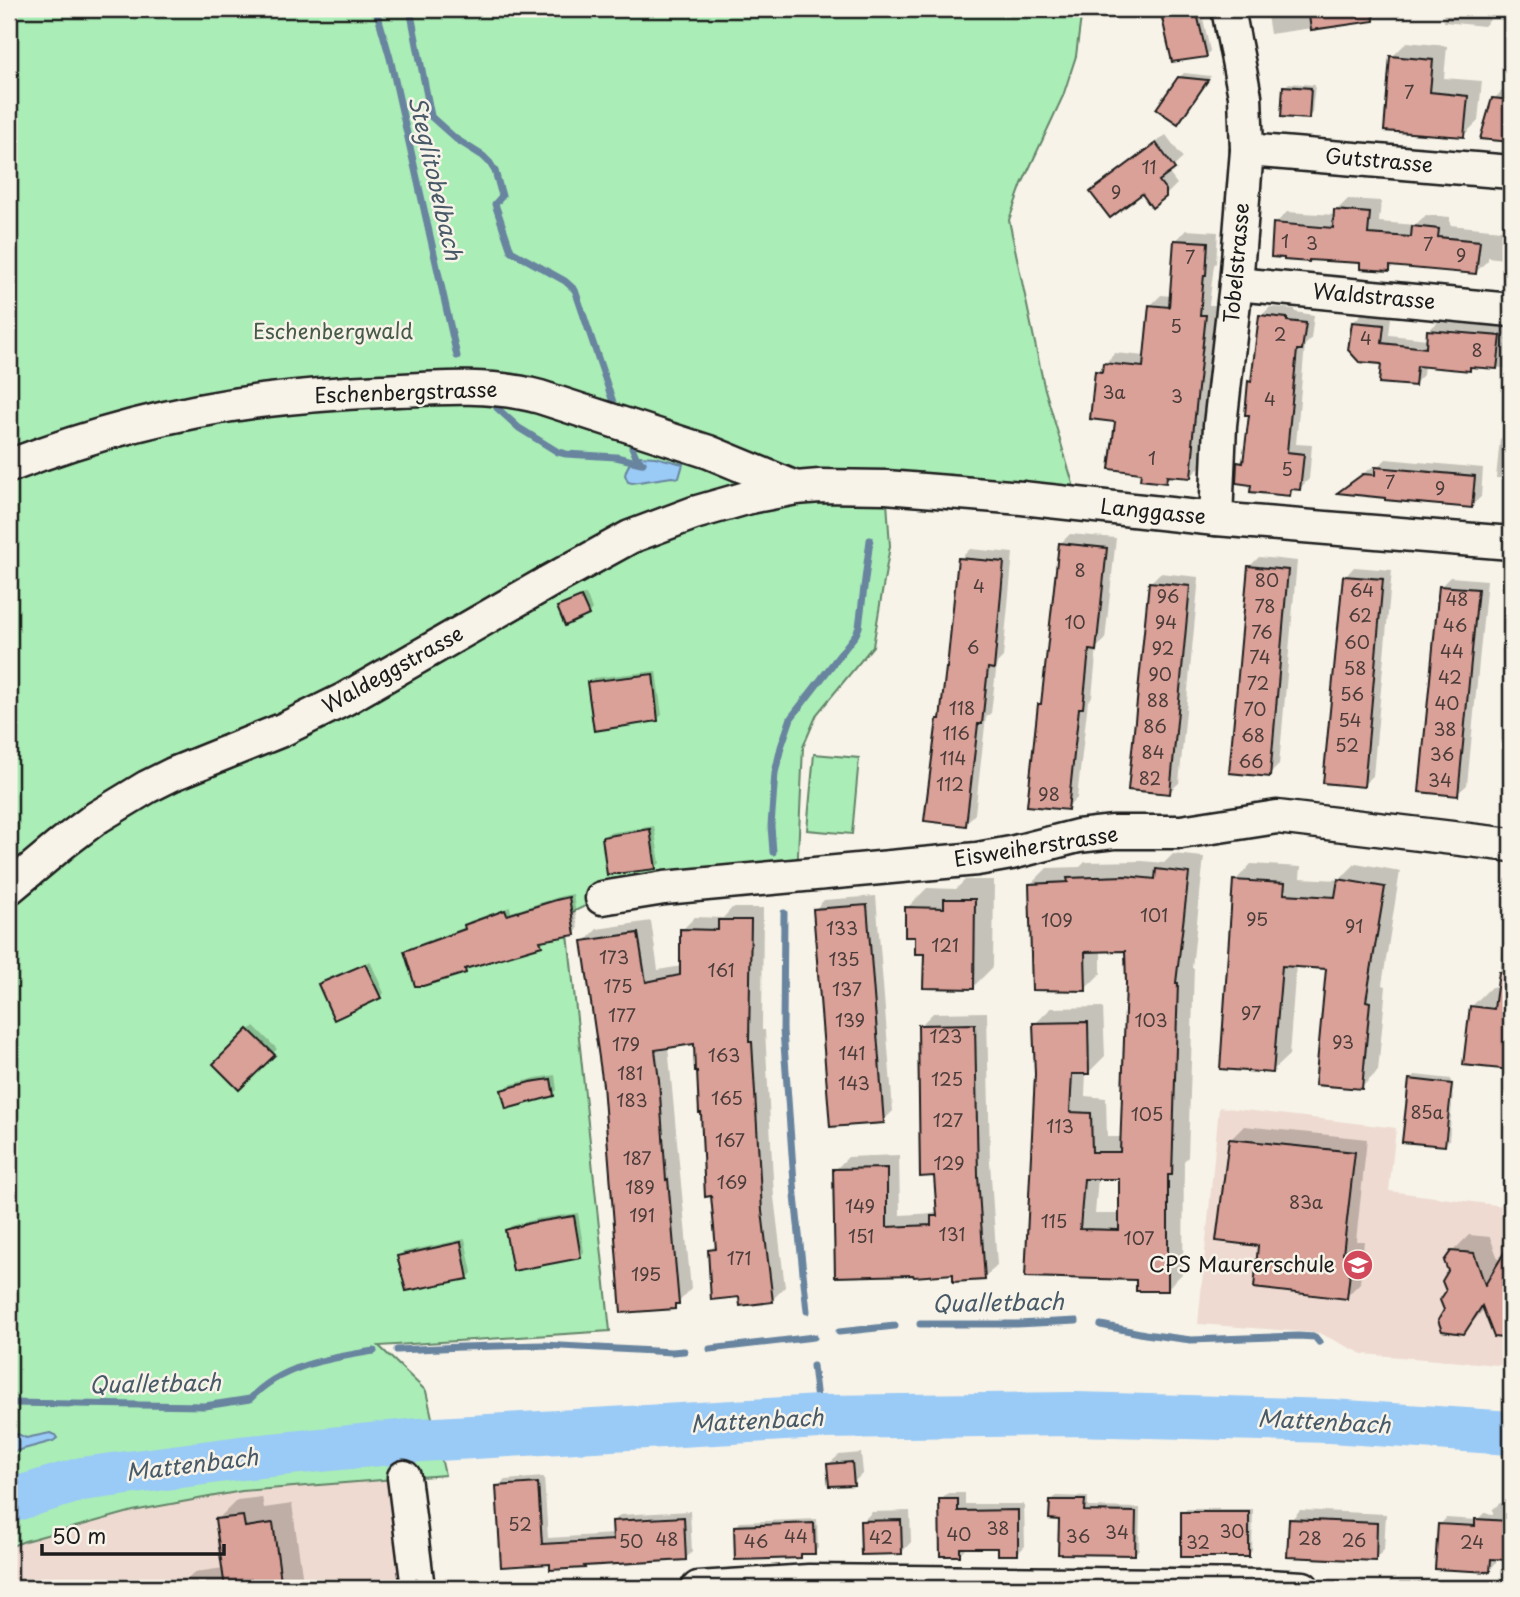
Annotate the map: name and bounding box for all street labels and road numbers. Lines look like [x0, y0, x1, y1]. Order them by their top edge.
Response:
street label: Gutstrasse [1324, 138, 1434, 180]
street label: Tobelstrasse [1214, 201, 1256, 324]
street label: Waldstrasse [1312, 274, 1437, 316]
street label: Eschenbergstrasse [314, 372, 498, 410]
street label: Langgasse [1099, 489, 1208, 531]
street label: Waldeggstrasse [316, 616, 468, 720]
street label: Eisweiherstrasse [951, 816, 1120, 874]

